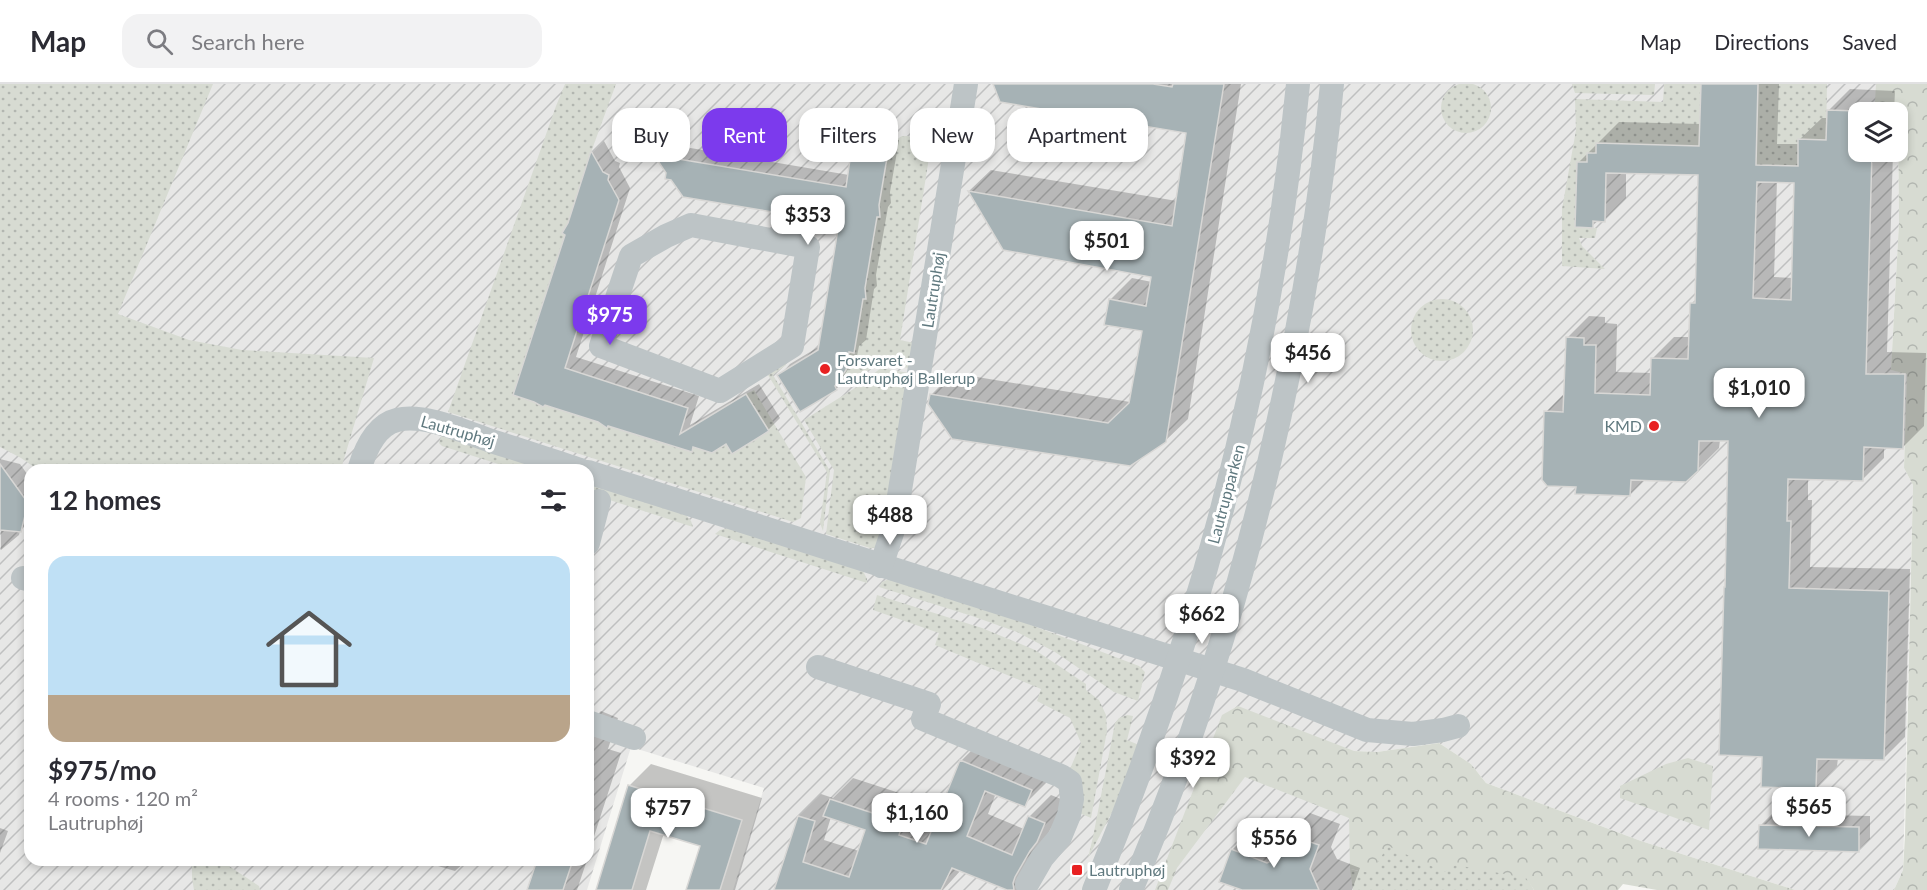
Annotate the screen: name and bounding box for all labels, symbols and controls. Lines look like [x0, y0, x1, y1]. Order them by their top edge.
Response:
search box [122, 14, 542, 68]
text: Map [30, 24, 86, 58]
icon: search [143, 25, 176, 58]
text: Search here [191, 28, 305, 55]
text: Map [1640, 29, 1681, 54]
text: Directions [1714, 29, 1809, 54]
text: Saved [1842, 29, 1897, 54]
map controls [1848, 102, 1908, 162]
button: layers [1848, 102, 1908, 162]
chip: Buy [612, 108, 690, 162]
chip: Rent [702, 108, 787, 162]
chip: Filters [799, 108, 898, 162]
chip: New [910, 108, 995, 162]
chip: Apartment [1007, 108, 1148, 162]
pin: $353 [772, 195, 844, 246]
text: $353 [785, 202, 831, 226]
pin: $501 [1071, 221, 1143, 272]
text: $501 [1084, 228, 1130, 252]
street label: Lautruphøj [917, 251, 948, 329]
pin: $975 [574, 295, 646, 346]
text: $975 [587, 302, 633, 326]
pin: $456 [1272, 333, 1344, 384]
text: $456 [1285, 340, 1331, 364]
place label: Forsvaret - Lautruphøj Ballerup [837, 350, 975, 387]
marker: Forsvaret - Lautruphøj Ballerup [818, 362, 832, 376]
pin: $1,010 [1710, 368, 1808, 419]
text: $1,010 [1728, 375, 1790, 399]
street label: Lautruphøj [419, 411, 497, 450]
place label: KMD [1604, 416, 1642, 435]
marker: KMD [1647, 419, 1661, 433]
street label: Lautrupparken [1203, 442, 1248, 546]
text: 12 homes [48, 484, 161, 516]
icon: filters [537, 484, 570, 517]
pin: $488 [854, 495, 926, 546]
text: $488 [867, 502, 913, 526]
pin: $662 [1166, 594, 1238, 645]
icon: home [255, 595, 363, 703]
text: $662 [1179, 601, 1225, 625]
pin: $392 [1157, 738, 1229, 789]
text: $392 [1170, 745, 1216, 769]
text: $975/mo [48, 754, 156, 786]
text: 4 rooms · 120 m² [48, 786, 198, 810]
pin: $565 [1773, 787, 1845, 838]
pin: $757 [632, 788, 704, 839]
pin: $1,160 [868, 793, 966, 844]
text: $565 [1786, 794, 1832, 818]
text: $757 [645, 795, 691, 819]
text: $1,160 [886, 800, 948, 824]
text: Lautruphøj [48, 810, 143, 834]
pin: $556 [1238, 818, 1310, 869]
text: $556 [1251, 825, 1297, 849]
place label: Lautruphøj [1089, 860, 1165, 879]
marker: Lautruphøj [1070, 863, 1084, 877]

